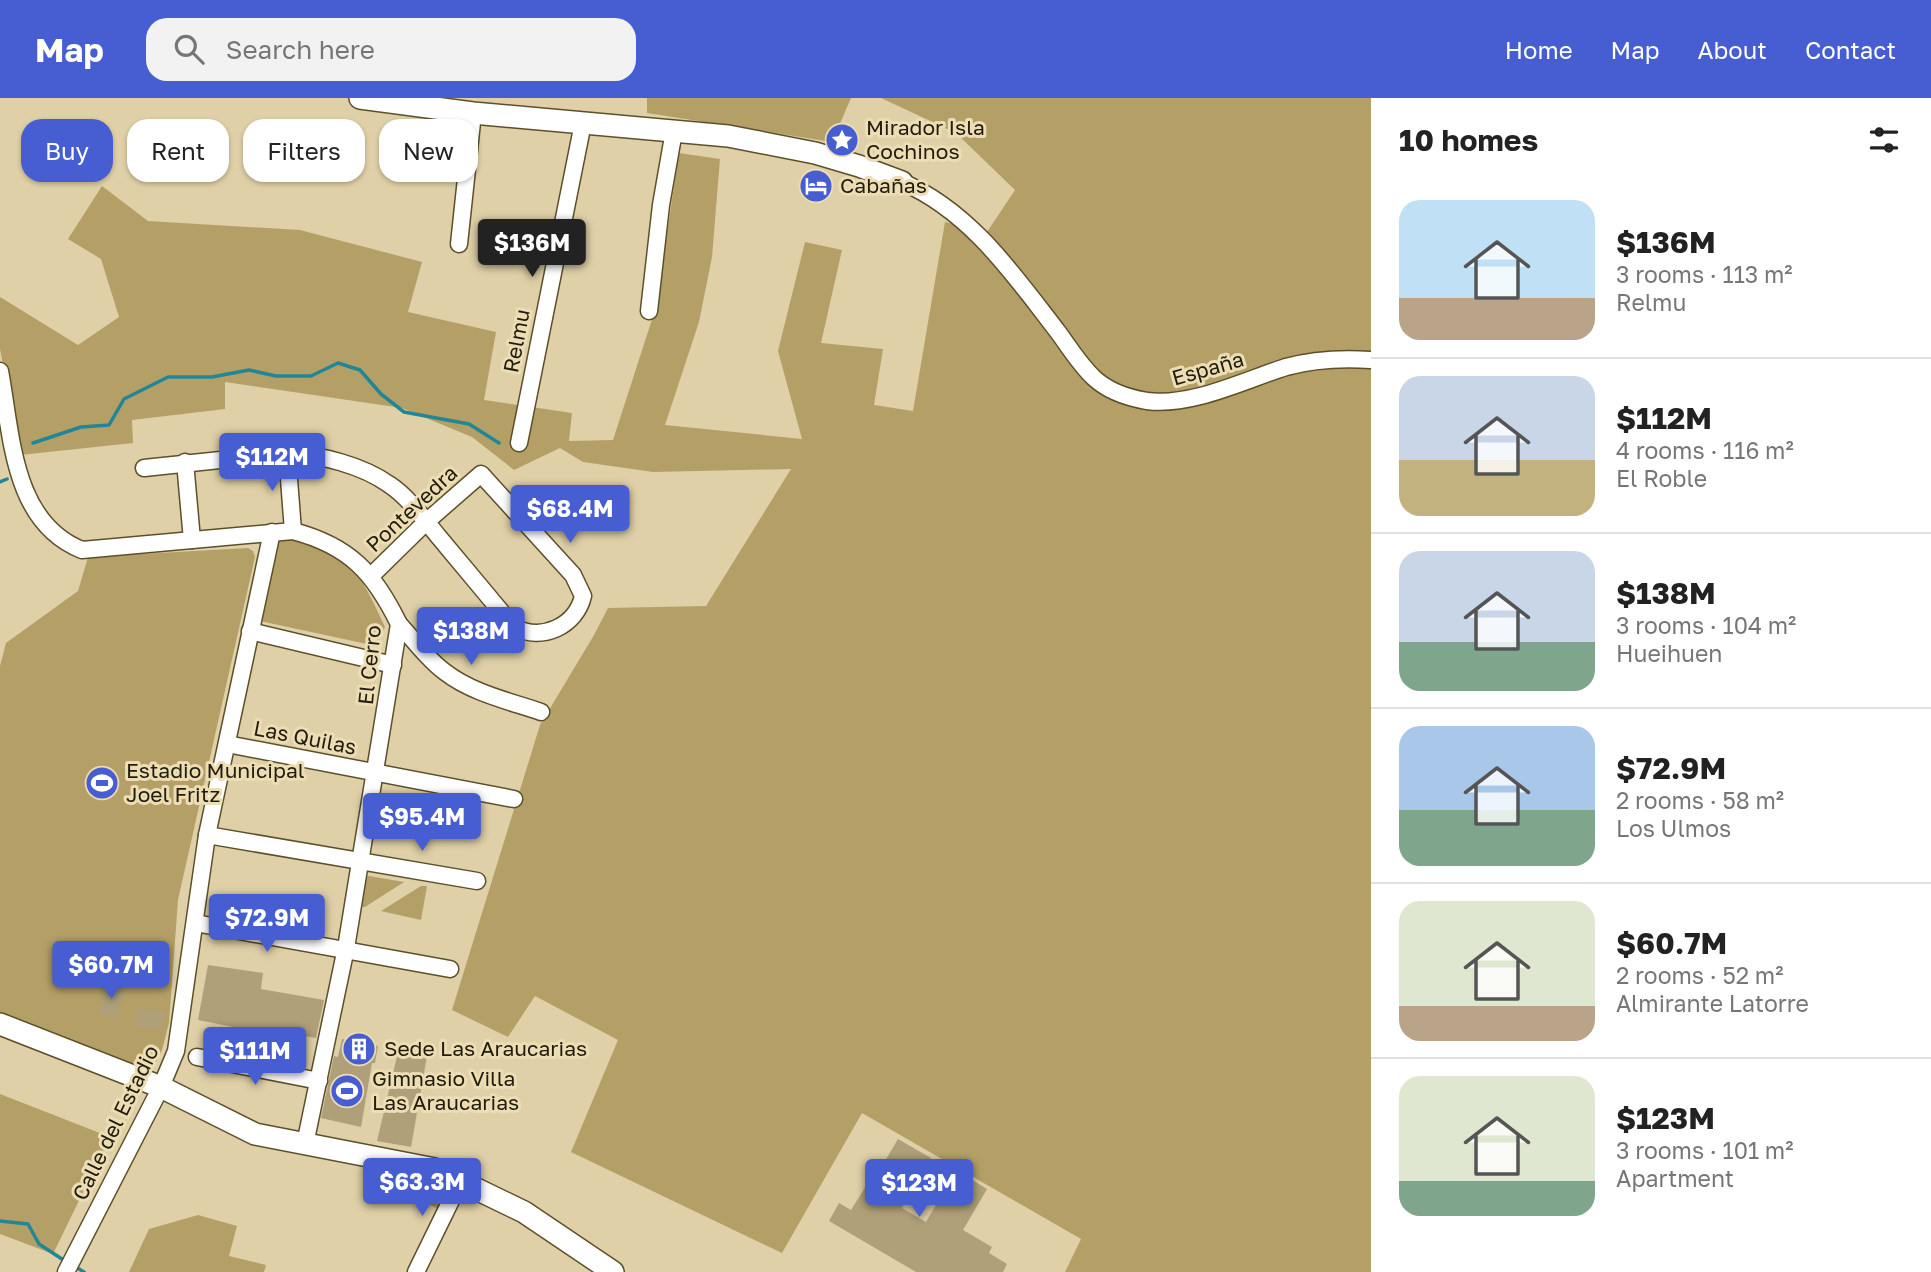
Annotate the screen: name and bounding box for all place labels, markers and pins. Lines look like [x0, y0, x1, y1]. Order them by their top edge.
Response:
place label: Mirador Isla Cochinos [866, 114, 985, 164]
place icon: Mirador Isla Cochinos [823, 121, 861, 159]
hotel icon: Cabañas [797, 167, 835, 205]
place label: Cabañas [840, 172, 927, 198]
pin: $136M [483, 220, 581, 279]
pin: $112M [223, 434, 321, 493]
pin: $68.4M [513, 486, 627, 545]
pin: $138M [422, 608, 520, 667]
place label: Estadio Municipal Joel Fritz [126, 757, 304, 807]
sports icon: Estadio Municipal Joel Fritz [83, 764, 121, 802]
pin: $95.4M [365, 794, 479, 853]
pin: $72.9M [210, 894, 324, 954]
pin: $60.7M [54, 942, 168, 1001]
pin: $111M [206, 1028, 304, 1087]
building icon: Sede Las Araucarias [340, 1030, 378, 1068]
place label: Sede Las Araucarias [384, 1035, 587, 1061]
place label: Gimnasio Villa Las Araucarias [372, 1065, 519, 1115]
sports icon: Gimnasio Villa Las Araucarias [328, 1072, 366, 1110]
pin: $63.3M [365, 1158, 479, 1218]
pin: $123M [870, 1160, 968, 1219]

